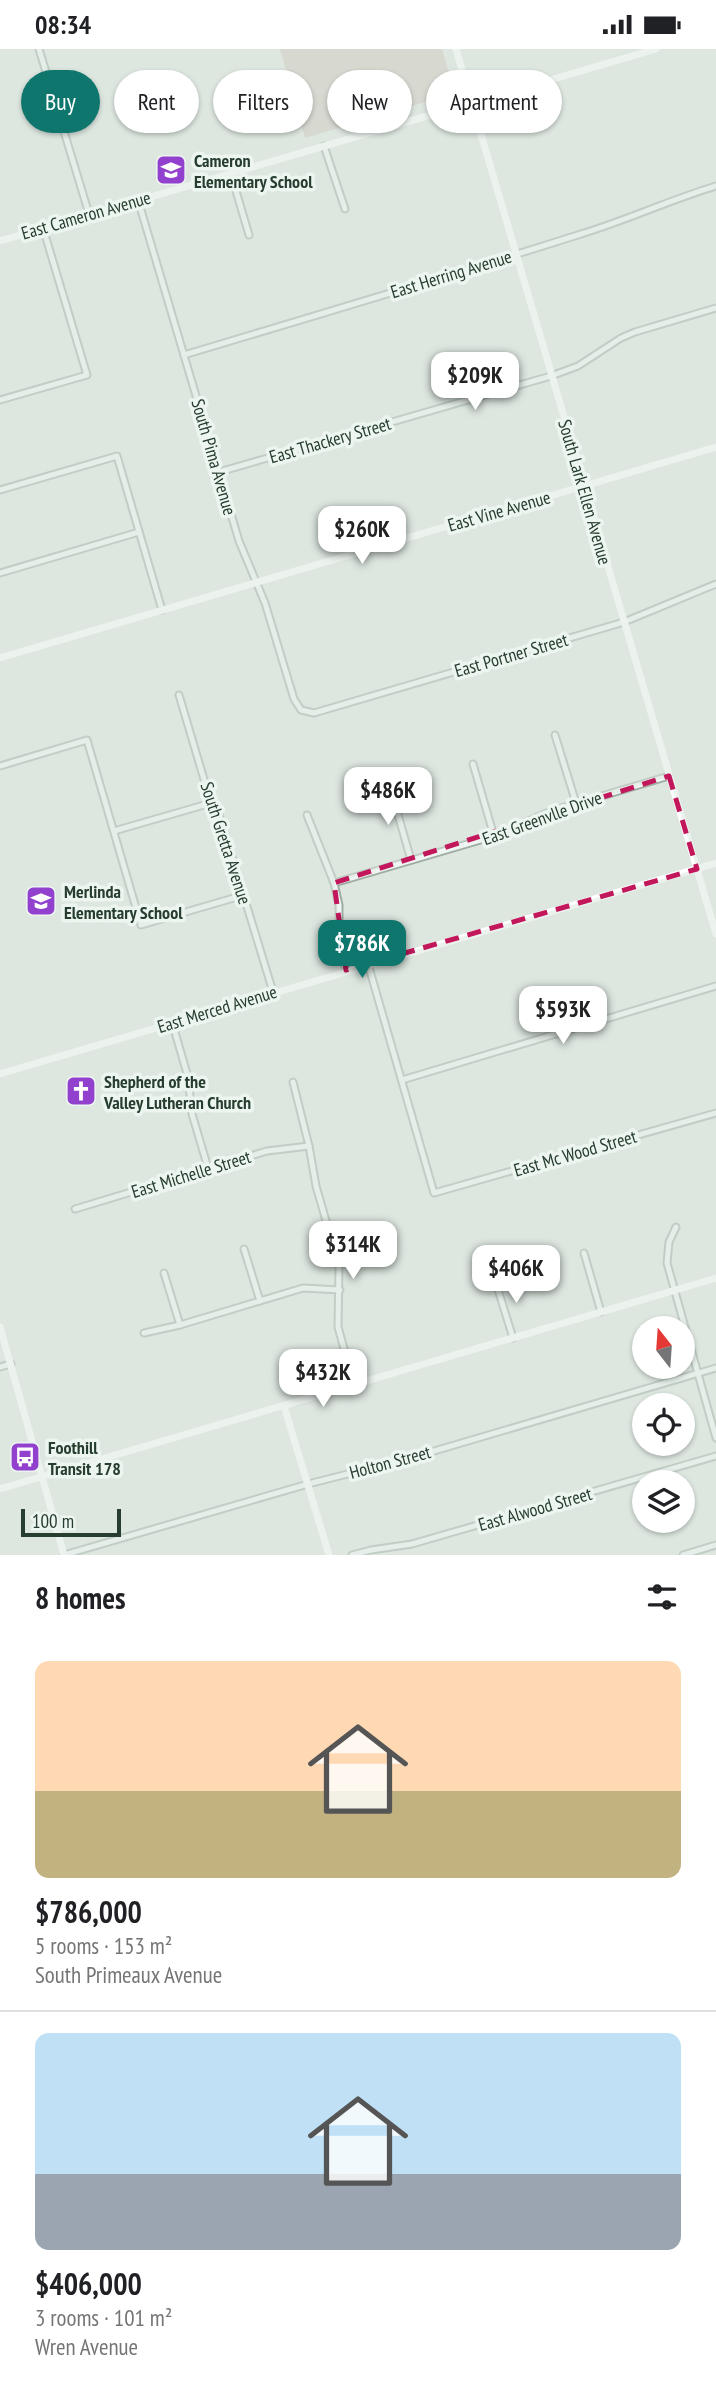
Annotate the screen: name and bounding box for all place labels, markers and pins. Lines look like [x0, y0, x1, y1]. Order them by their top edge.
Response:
place label: Cameron Elementary School [194, 149, 313, 193]
school or university icon: Cameron Elementary School [154, 153, 188, 187]
pin: $209K [426, 353, 524, 412]
pin: $260K [313, 507, 411, 566]
pin: $486K [339, 767, 437, 827]
place label: Merlinda Elementary School [64, 880, 183, 924]
school or university icon: Merlinda Elementary School [24, 884, 58, 918]
pin: $786K [313, 921, 411, 980]
pin: $593K [514, 986, 612, 1046]
place label: Shepherd of the Valley Lutheran Church [103, 1070, 251, 1114]
church icon: Shepherd of the Valley Lutheran Church [64, 1074, 98, 1108]
pin: $314K [304, 1221, 402, 1281]
pin: $406K [467, 1245, 565, 1305]
pin: $432K [274, 1349, 372, 1409]
place label: Foothill Transit 178 [48, 1436, 121, 1480]
bus stop icon: Foothill Transit 178 [8, 1440, 42, 1474]

